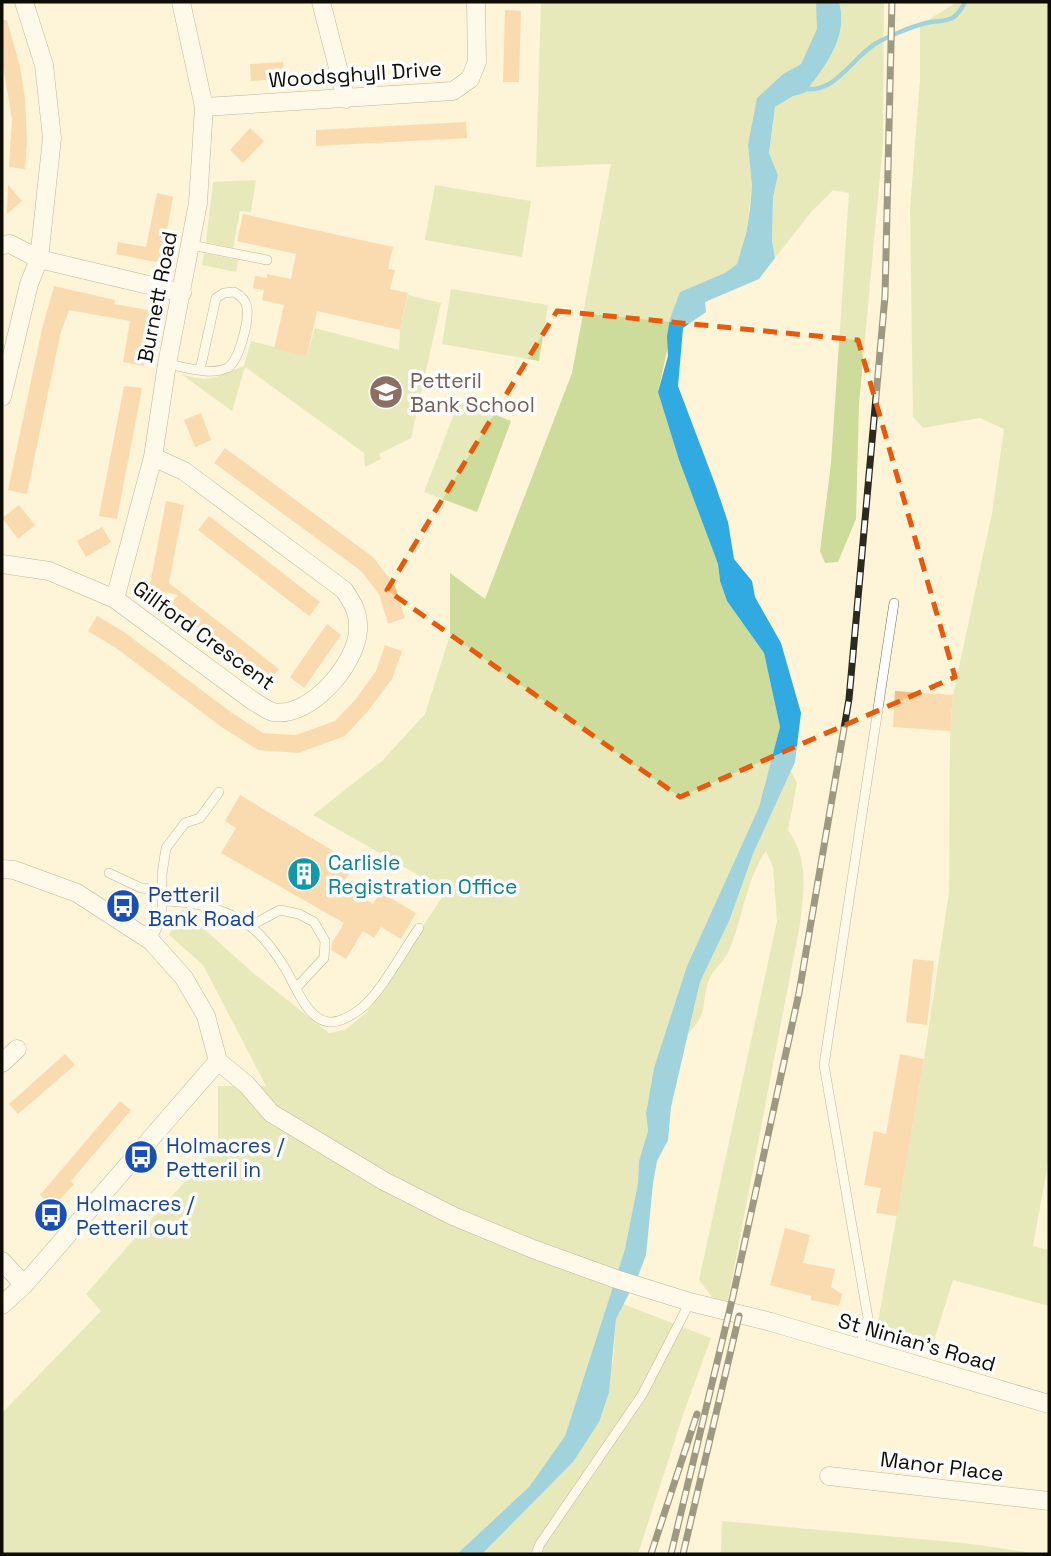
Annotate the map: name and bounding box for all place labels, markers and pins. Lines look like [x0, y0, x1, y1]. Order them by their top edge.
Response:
place label: Petteril Bank School [410, 367, 535, 418]
school or university icon: Petteril Bank School [367, 373, 405, 411]
place label: Carlisle Registration Office [328, 849, 518, 900]
building icon: Carlisle Registration Office [285, 855, 323, 893]
place label: Petteril Bank Road [148, 881, 255, 932]
bus stop icon: Petteril Bank Road [104, 887, 142, 925]
place label: Holmacres / Petteril in [166, 1132, 285, 1183]
bus stop icon: Holmacres / Petteril in [122, 1138, 160, 1176]
place label: Holmacres / Petteril out [76, 1190, 195, 1241]
bus stop icon: Holmacres / Petteril out [32, 1196, 70, 1234]

